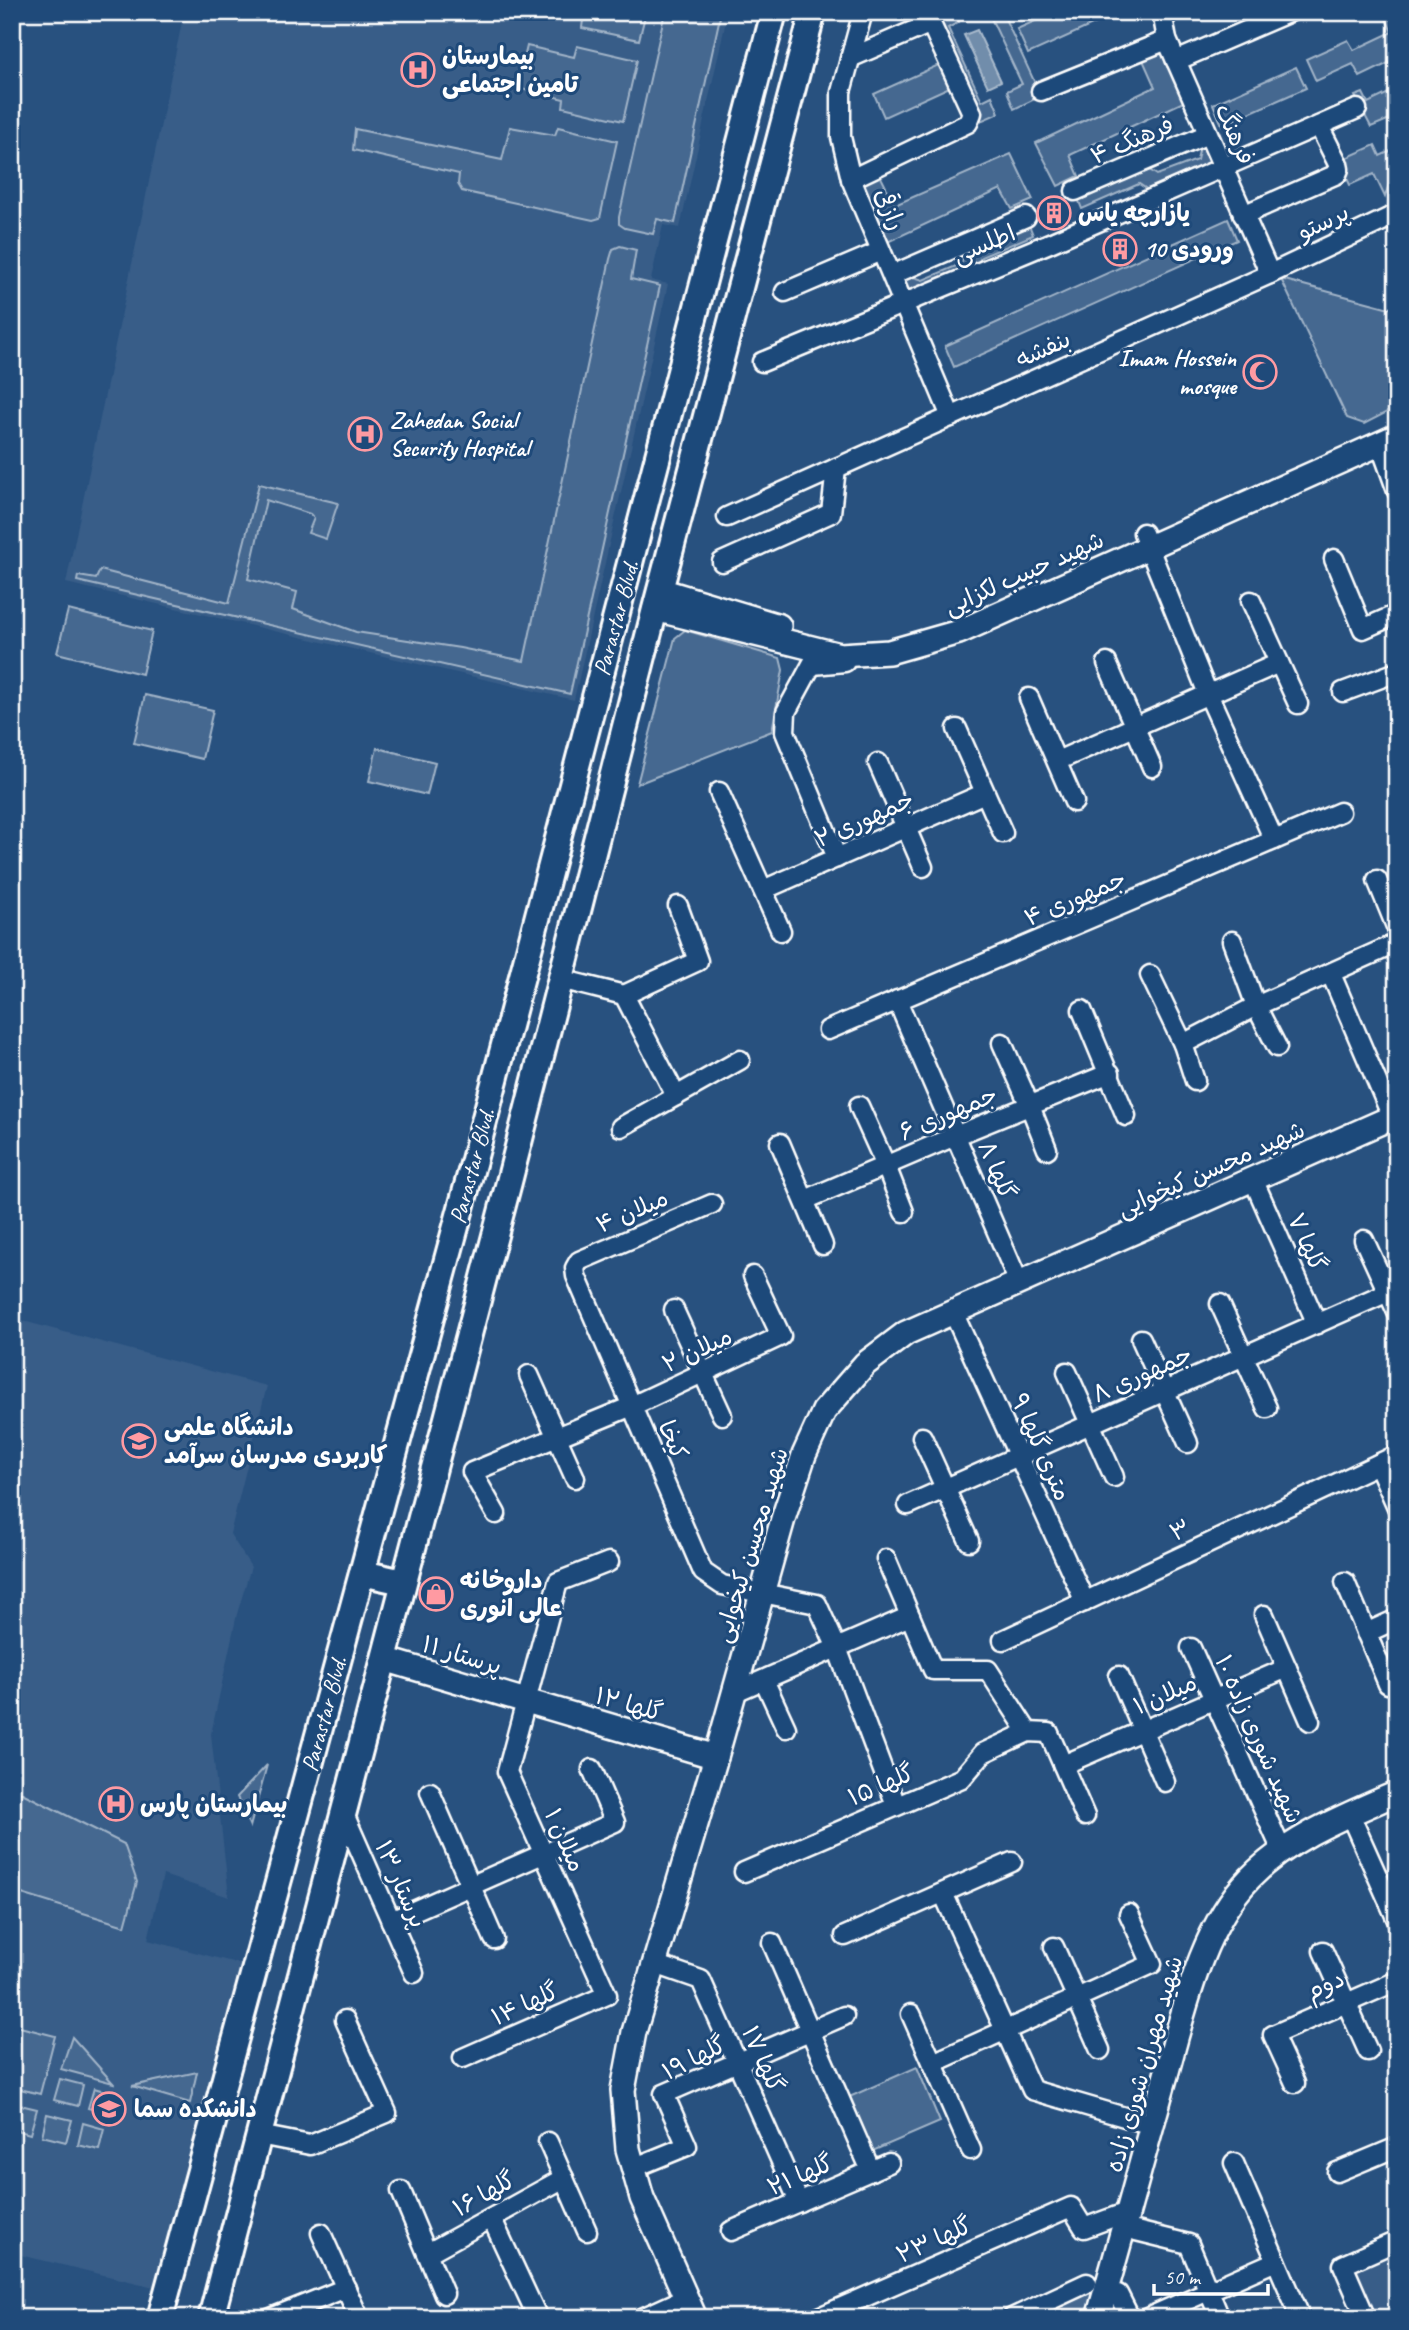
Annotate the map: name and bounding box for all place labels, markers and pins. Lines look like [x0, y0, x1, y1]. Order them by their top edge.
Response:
place label: بیمارستان تامین اجتماعی [442, 41, 579, 99]
hospital icon: بیمارستان تامین اجتماعی [399, 51, 437, 89]
building icon: یازارچه یاس [1035, 194, 1073, 232]
place label: یازارچه یاس [1078, 198, 1190, 228]
building icon: ورودی 10 [1101, 230, 1139, 268]
place label: ورودی 10 [1144, 234, 1234, 265]
place label: Imam Hossein mosque [1118, 343, 1238, 401]
mosque icon: Imam Hossein mosque [1241, 353, 1279, 391]
place label: Zahedan Social Security Hospital [390, 405, 534, 463]
hospital icon: Zahedan Social Security Hospital [346, 415, 384, 453]
place label: دانشگاه علمی کاربردی مدرسان سرآمد [164, 1412, 388, 1470]
school or university icon: دانشگاه علمی کاربردی مدرسان سرآمد [120, 1422, 158, 1460]
place label: داروخانه عالی انوری [460, 1565, 562, 1623]
shop icon: داروخانه عالی انوری [417, 1575, 455, 1613]
hospital icon: بیمارستان پارس [97, 1785, 135, 1823]
place label: بیمارستان پارس [140, 1789, 288, 1819]
school or university icon: دانشکده سما [90, 2090, 128, 2128]
place label: دانشکده سما [134, 2094, 257, 2124]

